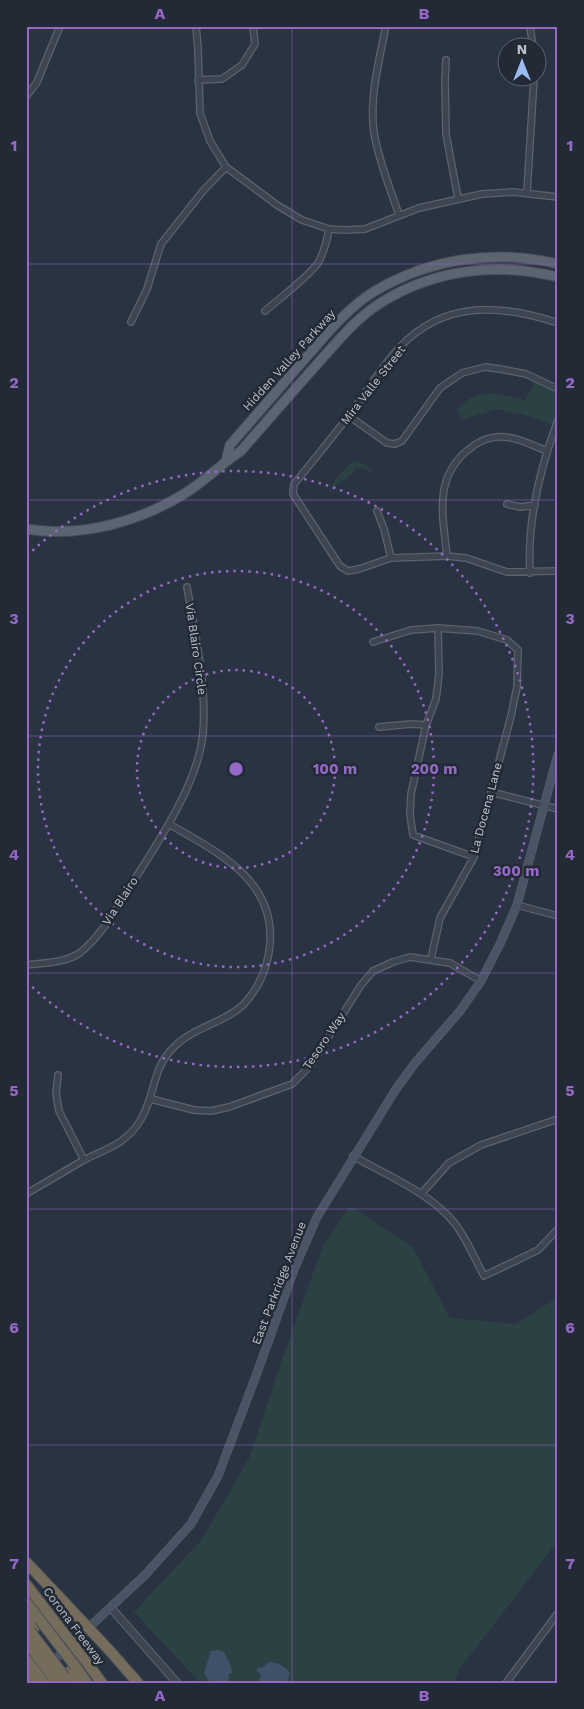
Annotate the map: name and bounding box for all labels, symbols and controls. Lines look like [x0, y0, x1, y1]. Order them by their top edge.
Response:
text: A [155, 4, 166, 23]
text: B [419, 4, 430, 23]
north arrow [496, 38, 546, 88]
text: N [517, 41, 527, 57]
text: 1 [11, 136, 17, 155]
text: 1 [567, 136, 573, 155]
street label: Hidden Valley Parkway [240, 306, 339, 413]
street label: Mira Valle Street [338, 343, 408, 427]
text: 2 [9, 373, 19, 392]
text: 2 [565, 373, 575, 392]
street label: Via Blairo Circle [183, 602, 209, 696]
text: 3 [9, 609, 19, 628]
text: 3 [565, 609, 575, 628]
centre of rings [227, 760, 245, 778]
text: 100 m [313, 760, 357, 778]
text: 200 m [411, 760, 457, 778]
street label: La Docena Lane [467, 761, 505, 855]
text: 4 [9, 845, 19, 864]
text: 4 [565, 845, 575, 864]
text: 300 m [493, 862, 539, 880]
street label: Via Blairo [99, 874, 141, 928]
street label: Tesoro Way [300, 1009, 349, 1072]
text: 5 [9, 1081, 19, 1100]
text: 5 [565, 1081, 575, 1100]
street label: East Parkridge Avenue [249, 1219, 309, 1347]
text: 6 [9, 1318, 19, 1337]
text: 6 [565, 1318, 575, 1337]
text: 7 [9, 1554, 19, 1573]
text: 7 [565, 1554, 575, 1573]
street label: Corona Freeway [40, 1585, 108, 1668]
text: A [155, 1686, 166, 1705]
text: B [419, 1686, 430, 1705]

